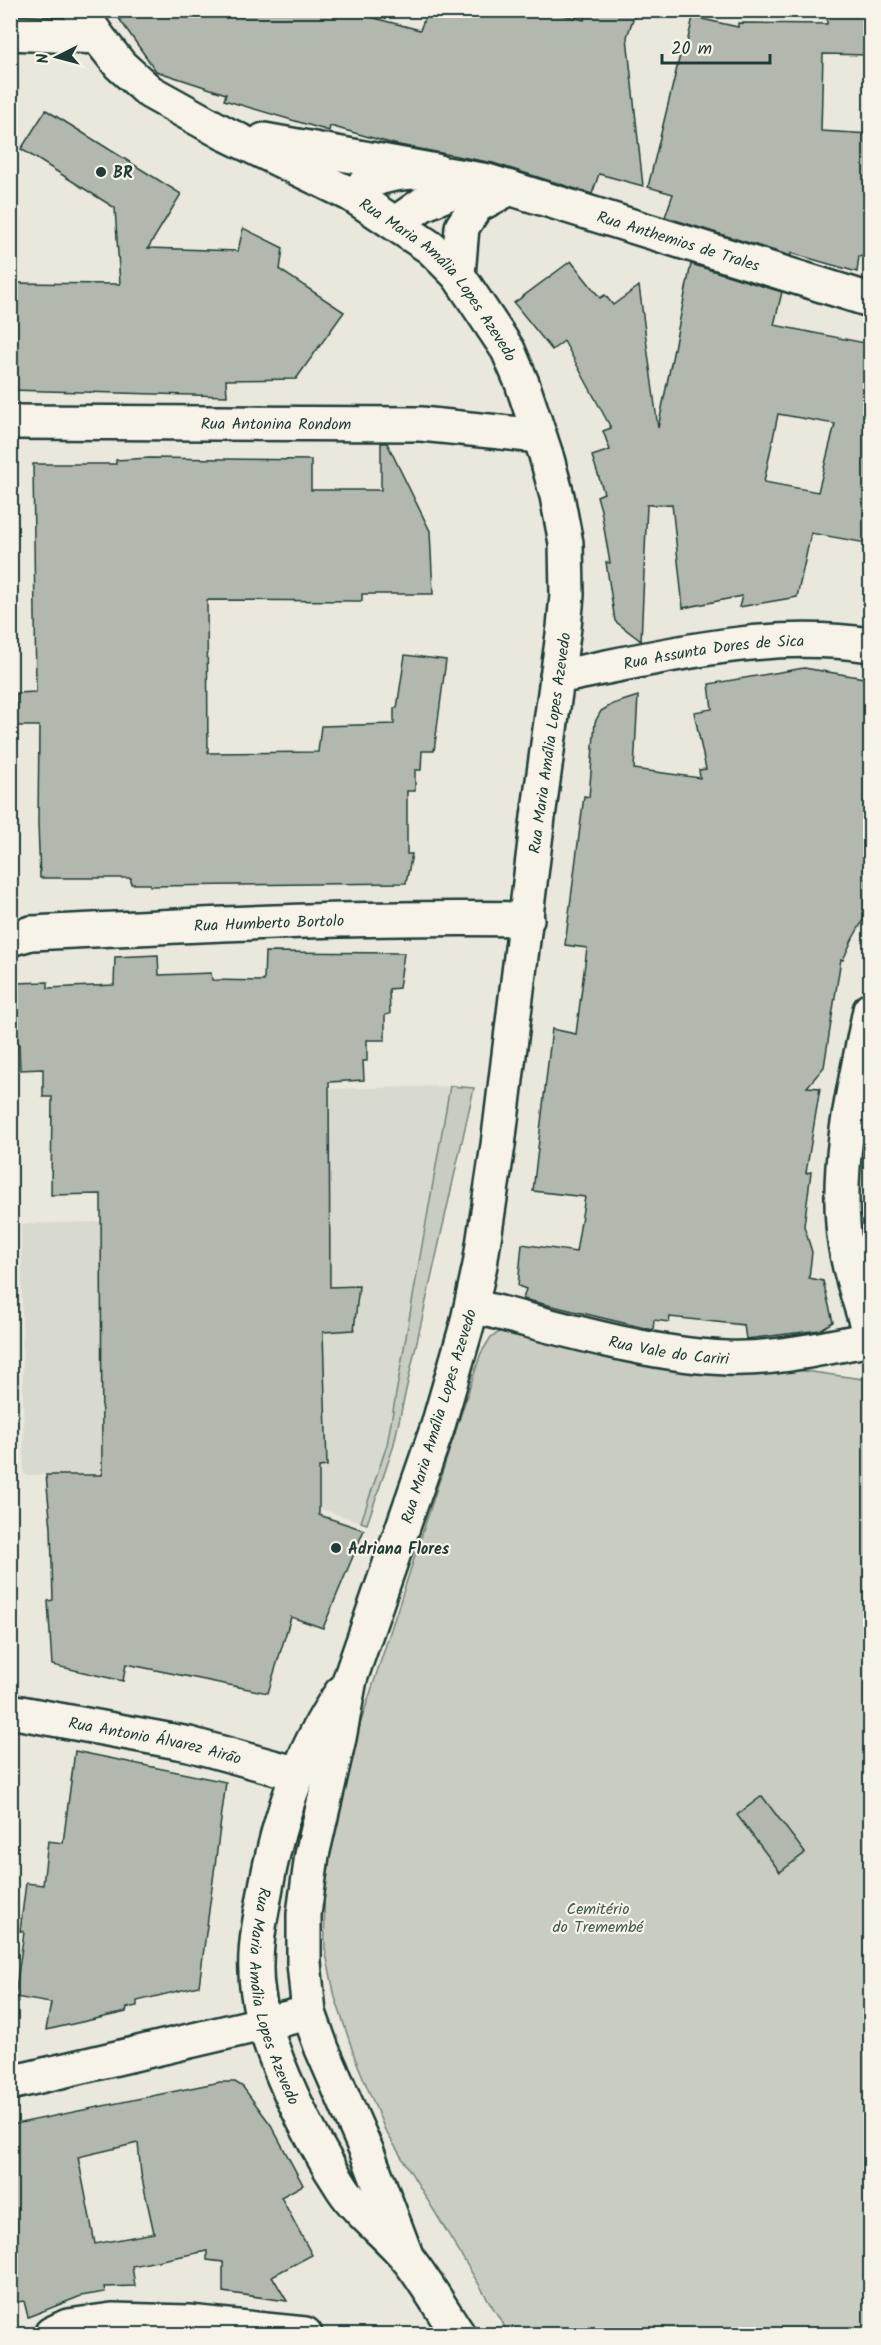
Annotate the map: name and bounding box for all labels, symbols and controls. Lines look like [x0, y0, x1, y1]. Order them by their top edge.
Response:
north arrow [27, 27, 87, 87]
scale bar [662, 27, 770, 65]
text: 20 m [671, 35, 712, 64]
text: N [31, 52, 57, 65]
place label: BR [113, 161, 133, 186]
marker: BR [94, 165, 108, 179]
street label: Rua Maria Amália Lopes Azevedo [353, 192, 522, 366]
street label: Rua Anthemios de Trales [594, 205, 763, 279]
street label: Rua Antonina Rondom [201, 412, 352, 438]
street label: Rua Assunta Dores de Sica [621, 629, 804, 677]
street label: Rua Maria Amália Lopes Azevedo [523, 631, 578, 855]
street label: Rua Humberto Bortolo [193, 909, 344, 939]
street label: Rua Maria Amália Lopes Azevedo [395, 1306, 484, 1527]
street label: Rua Vale do Cariri [606, 1330, 731, 1372]
place label: Adriana Flores [348, 1537, 450, 1562]
marker: Adriana Flores [329, 1541, 343, 1555]
street label: Rua Antonio Álvarez Airão [66, 1711, 244, 1772]
street label: Rua Maria Amália Lopes Azevedo [242, 1885, 306, 2110]
park label: Cemitério do Tremembé [553, 1897, 644, 1940]

